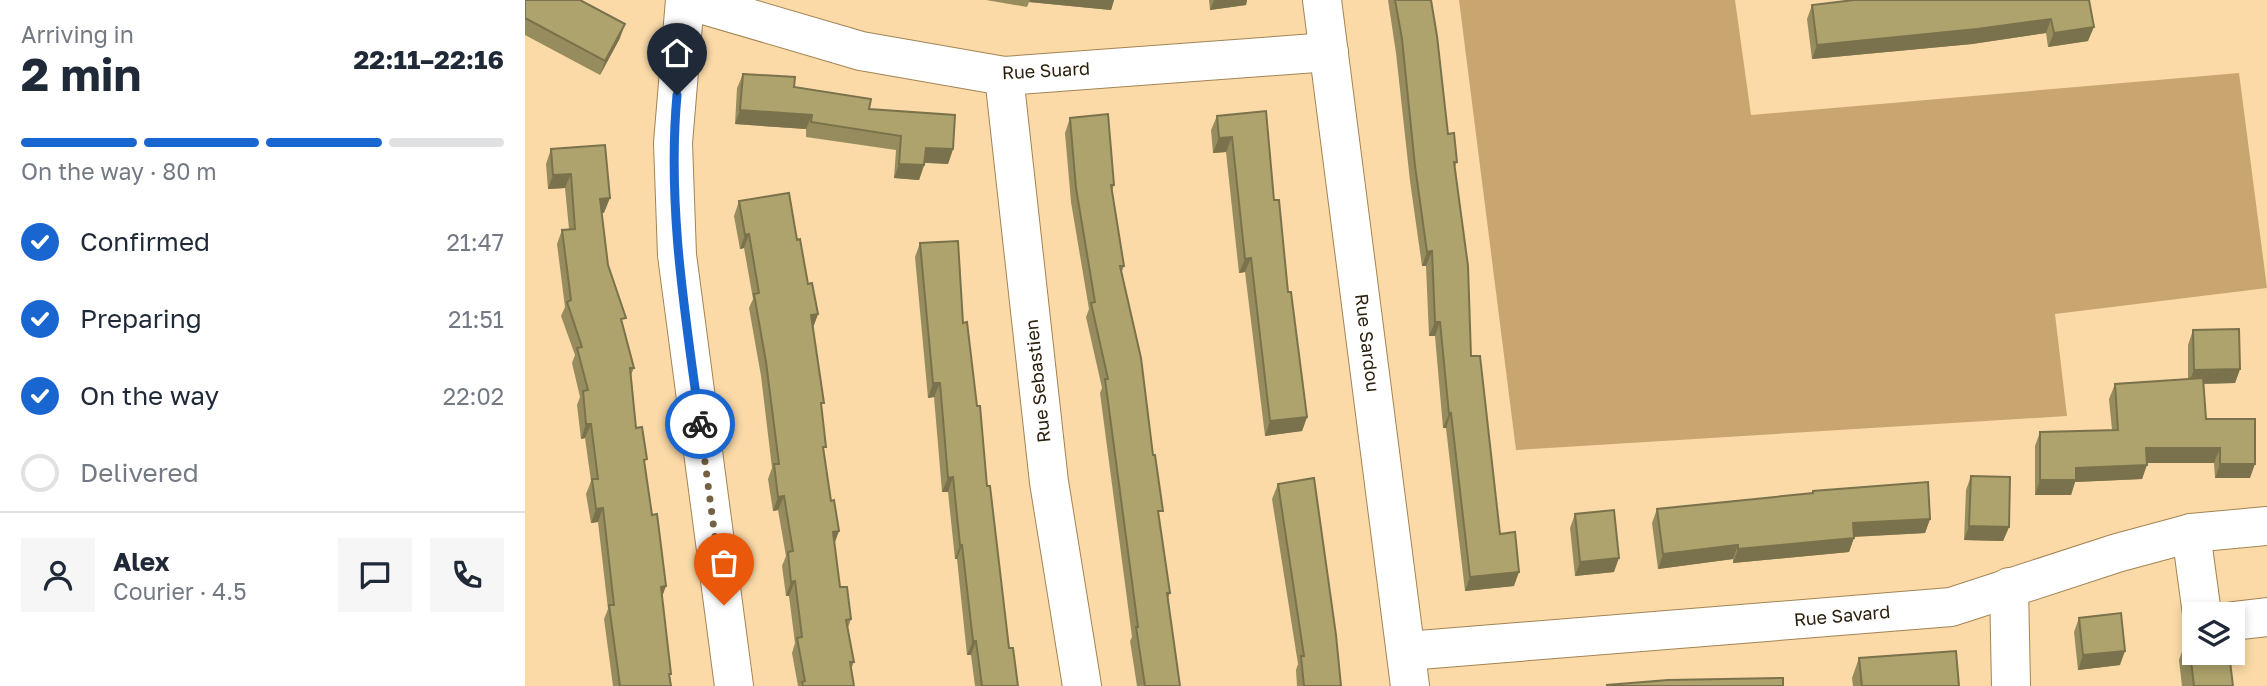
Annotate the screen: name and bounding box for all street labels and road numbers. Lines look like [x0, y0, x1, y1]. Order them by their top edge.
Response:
street label: Rue Suard [1001, 57, 1091, 83]
street label: Rue Sardou [1351, 292, 1385, 393]
street label: Rue Sebastien [1020, 318, 1054, 444]
street label: Rue Savard [1793, 600, 1891, 630]

